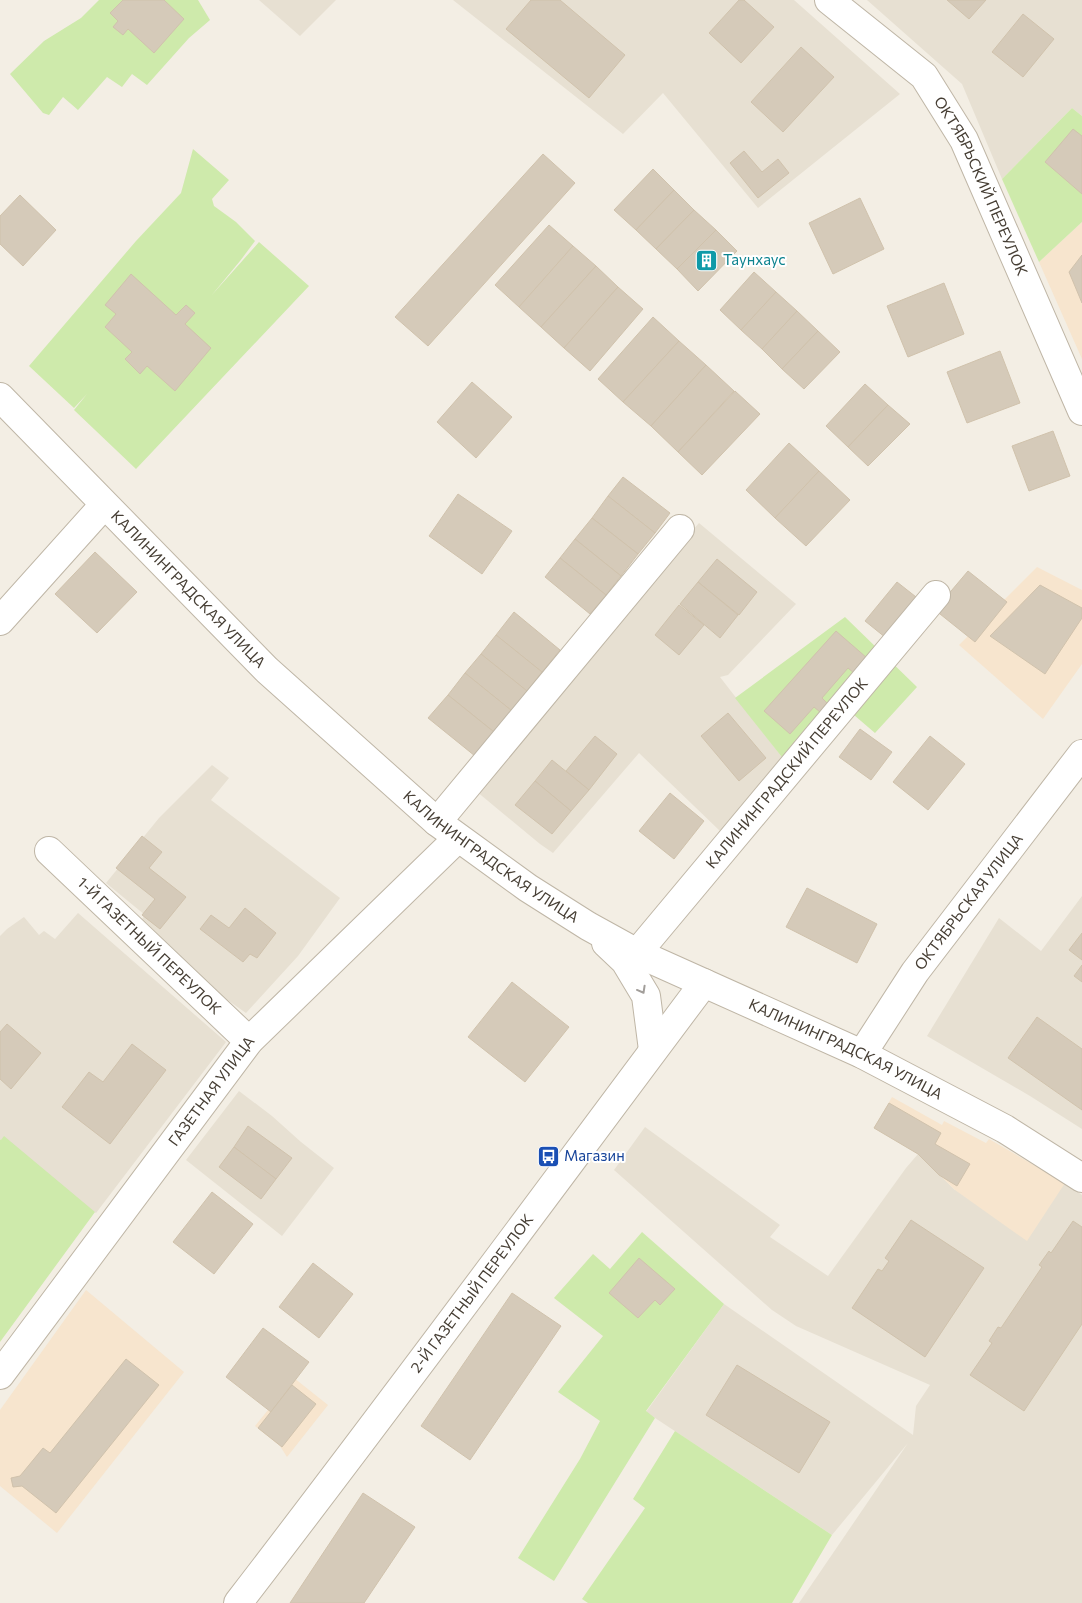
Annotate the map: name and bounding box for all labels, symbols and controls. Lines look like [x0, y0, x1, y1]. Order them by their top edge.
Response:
street label: ОКТЯБРЬСКИЙ ПЕРЕУЛОК [931, 93, 1032, 278]
building icon: Таунхаус [695, 248, 719, 272]
place label: Таунхаус [723, 250, 786, 268]
street label: КАЛИНИНГРАДСКАЯ УЛИЦА [108, 506, 270, 671]
street label: КАЛИНИНГРАДСКИЙ ПЕРЕУЛОК [702, 674, 871, 872]
street label: КАЛИНИНГРАДСКАЯ УЛИЦА [400, 786, 582, 926]
street label: ОКТЯБРЬСКАЯ УЛИЦА [910, 830, 1026, 973]
street label: 1-Й ГАЗЕТНЫЙ ПЕРЕУЛОК [74, 873, 225, 1018]
one-way arrow [635, 984, 645, 993]
street label: КАЛИНИНГРАДСКАЯ УЛИЦА [746, 994, 946, 1103]
street label: ГАЗЕТНАЯ УЛИЦА [164, 1032, 258, 1149]
bus stop icon: Магазин [536, 1144, 560, 1168]
place label: Магазин [564, 1146, 625, 1164]
street label: 2-Й ГАЗЕТНЫЙ ПЕРЕУЛОК [406, 1210, 536, 1376]

